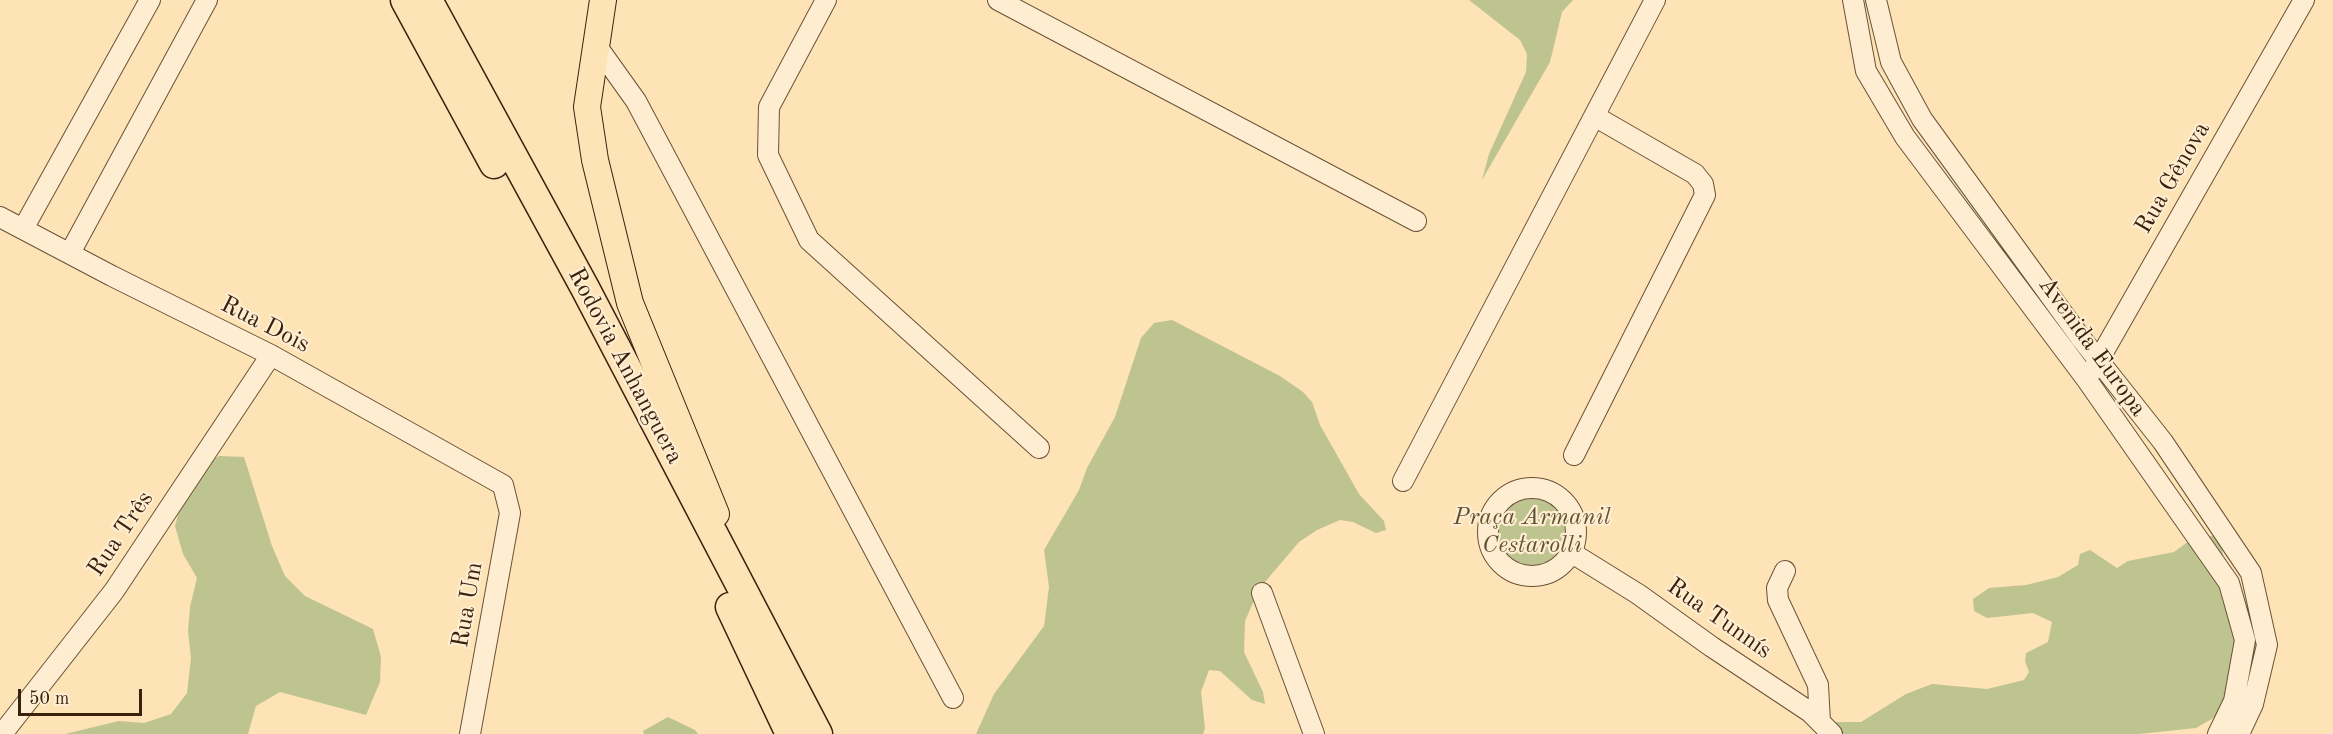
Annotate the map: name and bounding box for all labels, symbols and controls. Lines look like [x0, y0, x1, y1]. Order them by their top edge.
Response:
street label: Rua Gênova [2129, 117, 2217, 239]
street label: Rodovia Anhanguera [561, 263, 689, 469]
street label: Avenida Europa [2032, 272, 2152, 422]
street label: Rua Dois [216, 290, 314, 360]
street label: Rua Três [82, 486, 160, 582]
park label: Praça Armanil Cestarolli [1453, 504, 1611, 560]
street label: Rua Um [446, 560, 490, 650]
street label: Rua Tunnís [1661, 572, 1777, 666]
scale bar [21, 677, 146, 715]
text: 50 m [29, 690, 69, 708]

